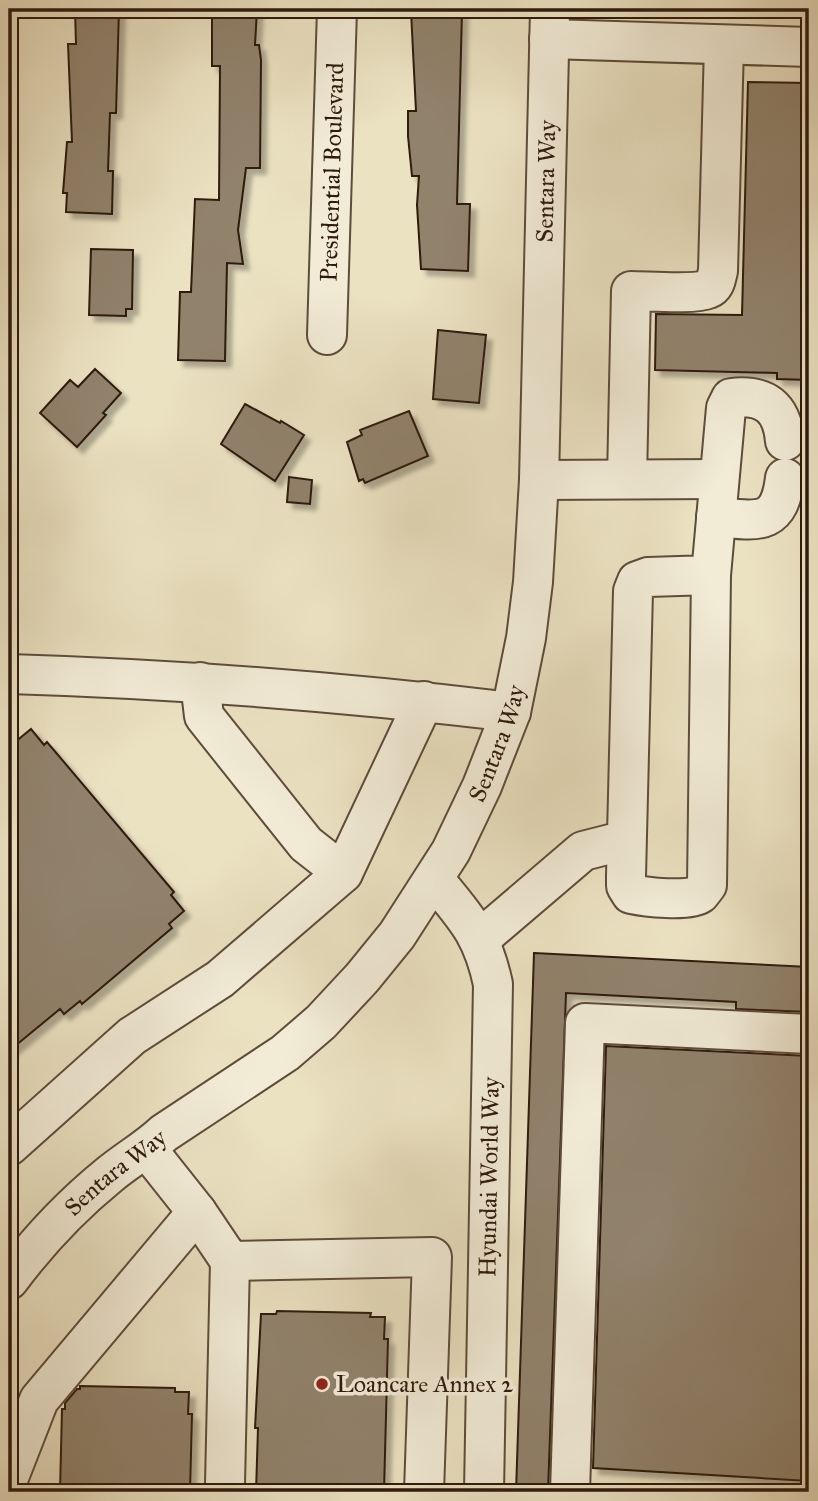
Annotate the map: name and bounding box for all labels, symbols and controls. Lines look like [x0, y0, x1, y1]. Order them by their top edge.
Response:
street label: Presidential Boulevard [314, 62, 350, 282]
street label: Sentara Way [530, 119, 562, 243]
street label: Sentara Way [462, 682, 531, 807]
street label: Hyundai World Way [472, 1076, 506, 1277]
street label: Sentara Way [58, 1122, 173, 1222]
place label: Loancare Annex 2 [336, 1369, 513, 1399]
marker: Loancare Annex 2 [314, 1376, 330, 1392]

